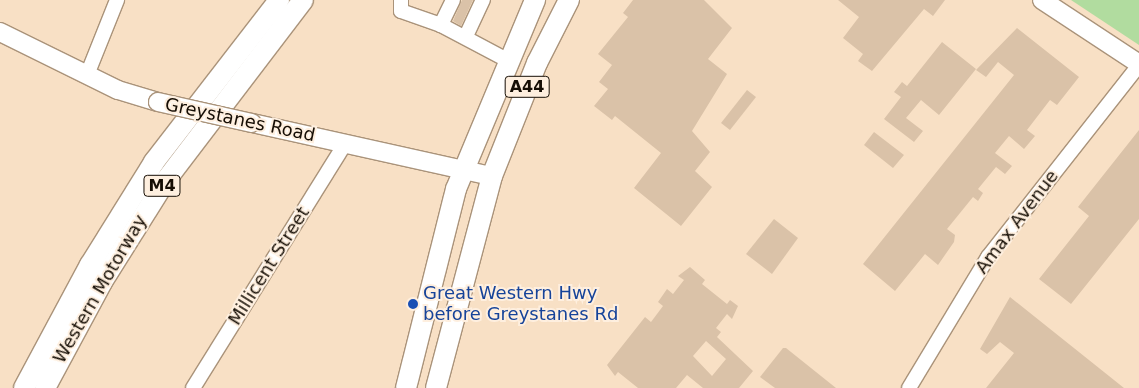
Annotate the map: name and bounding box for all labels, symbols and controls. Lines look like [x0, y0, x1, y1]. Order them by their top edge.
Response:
road number: A44 [504, 74, 550, 100]
street label: Greystanes Road [163, 94, 317, 146]
street label: Amax Avenue [971, 166, 1063, 278]
road number: M4 [143, 172, 181, 200]
street label: Millicent Street [224, 203, 314, 329]
street label: Western Motorway [49, 211, 151, 367]
place label: Great Western Hwy before Greystanes Rd [423, 283, 618, 326]
marker: Great Western Hwy before Greystanes Rd [407, 298, 419, 310]

